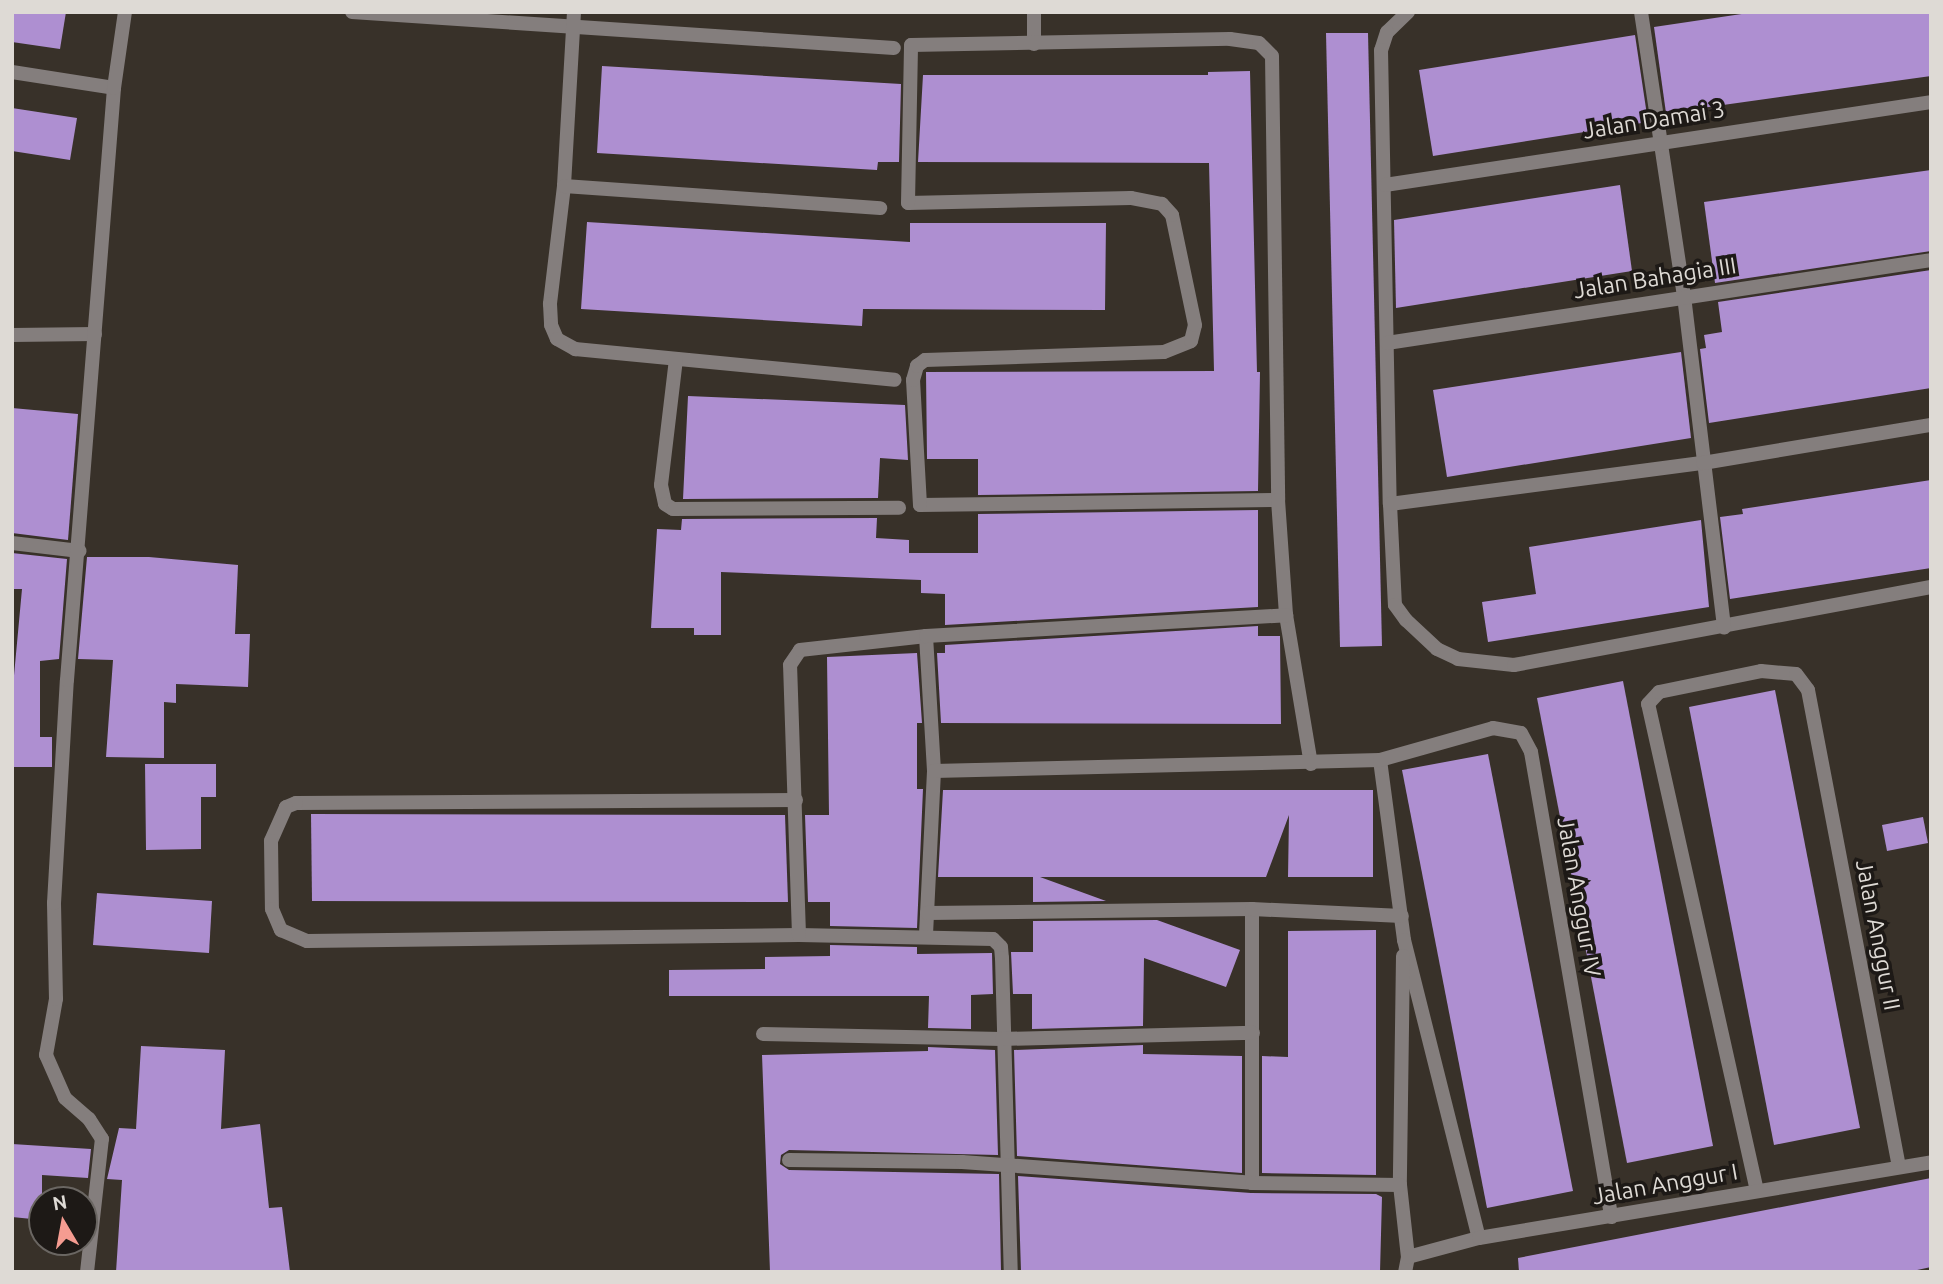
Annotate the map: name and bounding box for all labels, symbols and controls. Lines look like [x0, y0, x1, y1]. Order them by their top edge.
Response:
street label: Jalan Damai 3 [1581, 95, 1727, 145]
street label: Jalan Bahagia III [1572, 252, 1738, 304]
street label: Jalan Anggur IV [1551, 815, 1607, 979]
street label: Jalan Anggur II [1850, 857, 1906, 1013]
street label: Jalan Anggur I [1590, 1158, 1740, 1210]
north arrow [28, 1186, 98, 1256]
text: N [51, 1190, 69, 1214]

